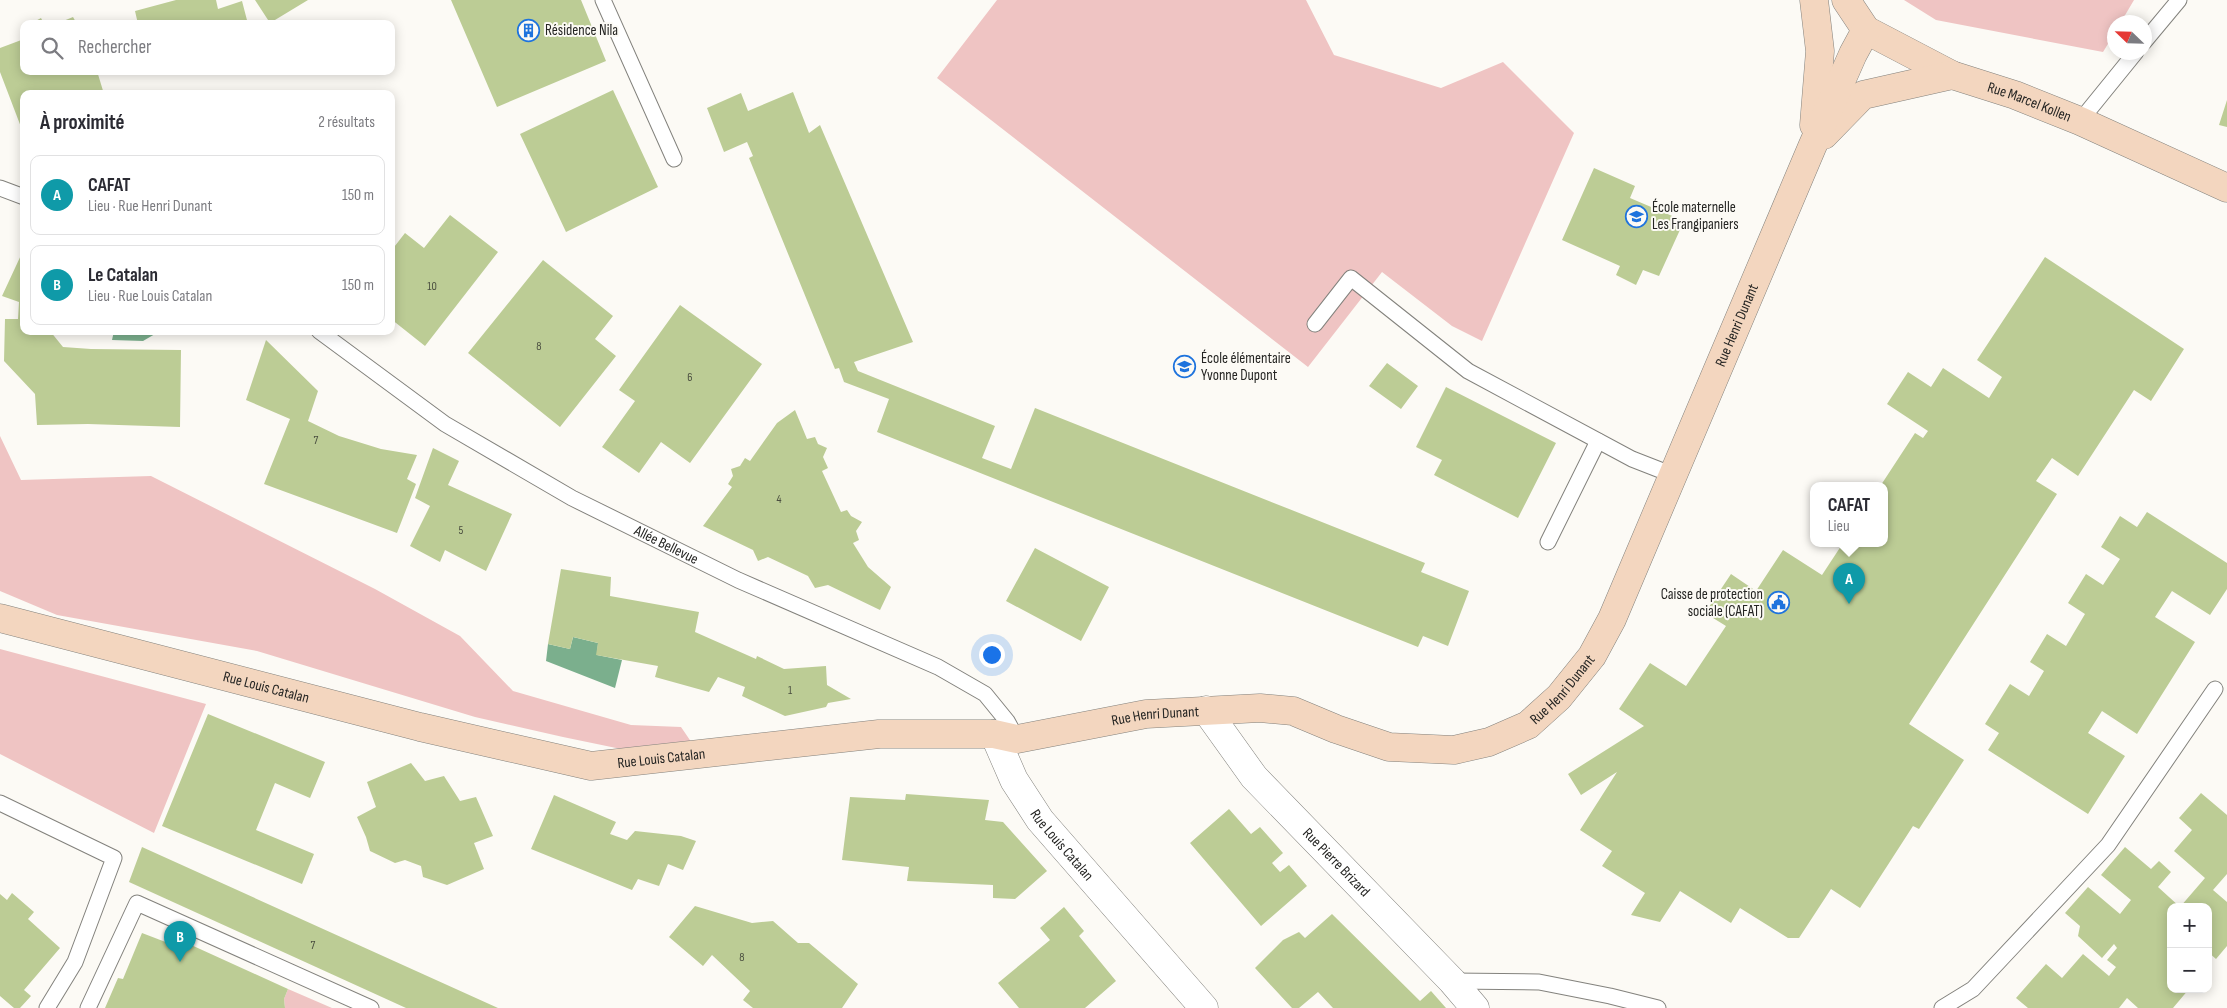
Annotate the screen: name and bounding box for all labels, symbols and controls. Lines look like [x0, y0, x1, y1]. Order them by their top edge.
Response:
north arrow [2107, 15, 2152, 60]
building icon: Résidence Nila [517, 18, 541, 42]
search box [20, 20, 395, 75]
place label: Résidence Nila [545, 21, 618, 40]
icon: search [38, 34, 66, 62]
text: Rechercher [78, 36, 152, 59]
street label: Rue Marcel Kollen [1985, 77, 2074, 126]
text: À proximité [40, 110, 125, 135]
text: 2 résultats [318, 113, 375, 132]
text: CAFAT [88, 174, 131, 197]
text: A [53, 186, 61, 205]
text: 150 m [342, 186, 374, 205]
text: Lieu · Rue Henri Dunant [88, 197, 212, 216]
place label: École maternelle Les Frangipaniers [1652, 198, 1739, 234]
school or university icon: École maternelle Les Frangipaniers [1624, 204, 1648, 228]
text: Le Catalan [88, 264, 158, 287]
text: B [53, 276, 61, 295]
text: 150 m [342, 276, 374, 295]
house number: 10 [427, 279, 437, 294]
street label: Rue Henri Dunant [1711, 280, 1763, 369]
text: Lieu · Rue Louis Catalan [88, 287, 212, 306]
house number: 8 [536, 339, 542, 354]
place label: École élémentaire Yvonne Dupont [1201, 349, 1291, 385]
school or university icon: École élémentaire Yvonne Dupont [1173, 355, 1197, 379]
house number: 6 [687, 370, 693, 385]
house number: 7 [314, 433, 319, 448]
popup [1810, 482, 1888, 547]
house number: 4 [776, 492, 782, 507]
text: CAFAT [1828, 494, 1870, 517]
text: Lieu [1828, 517, 1850, 536]
street label: Allée Bellevue [630, 520, 702, 568]
house number: 5 [459, 523, 464, 538]
pin: A [1833, 563, 1865, 604]
place label: Caisse de protection sociale (CAFAT) [1661, 585, 1763, 621]
public building icon: Caisse de protection sociale (CAFAT) [1767, 591, 1791, 615]
your location [979, 642, 1005, 668]
street label: Rue Henri Dunant [1526, 650, 1599, 728]
street label: Rue Louis Catalan [221, 667, 311, 707]
house number: 1 [788, 683, 793, 698]
street label: Rue Henri Dunant [1110, 702, 1200, 730]
street label: Rue Louis Catalan [616, 744, 706, 773]
street label: Rue Louis Catalan [1026, 806, 1098, 884]
street label: Rue Pierre Brizard [1299, 824, 1374, 901]
map controls [2167, 903, 2212, 993]
button: + [2167, 903, 2212, 948]
pin: B [164, 921, 196, 962]
house number: 7 [311, 938, 316, 953]
button: − [2167, 948, 2212, 993]
house number: 8 [739, 950, 745, 965]

